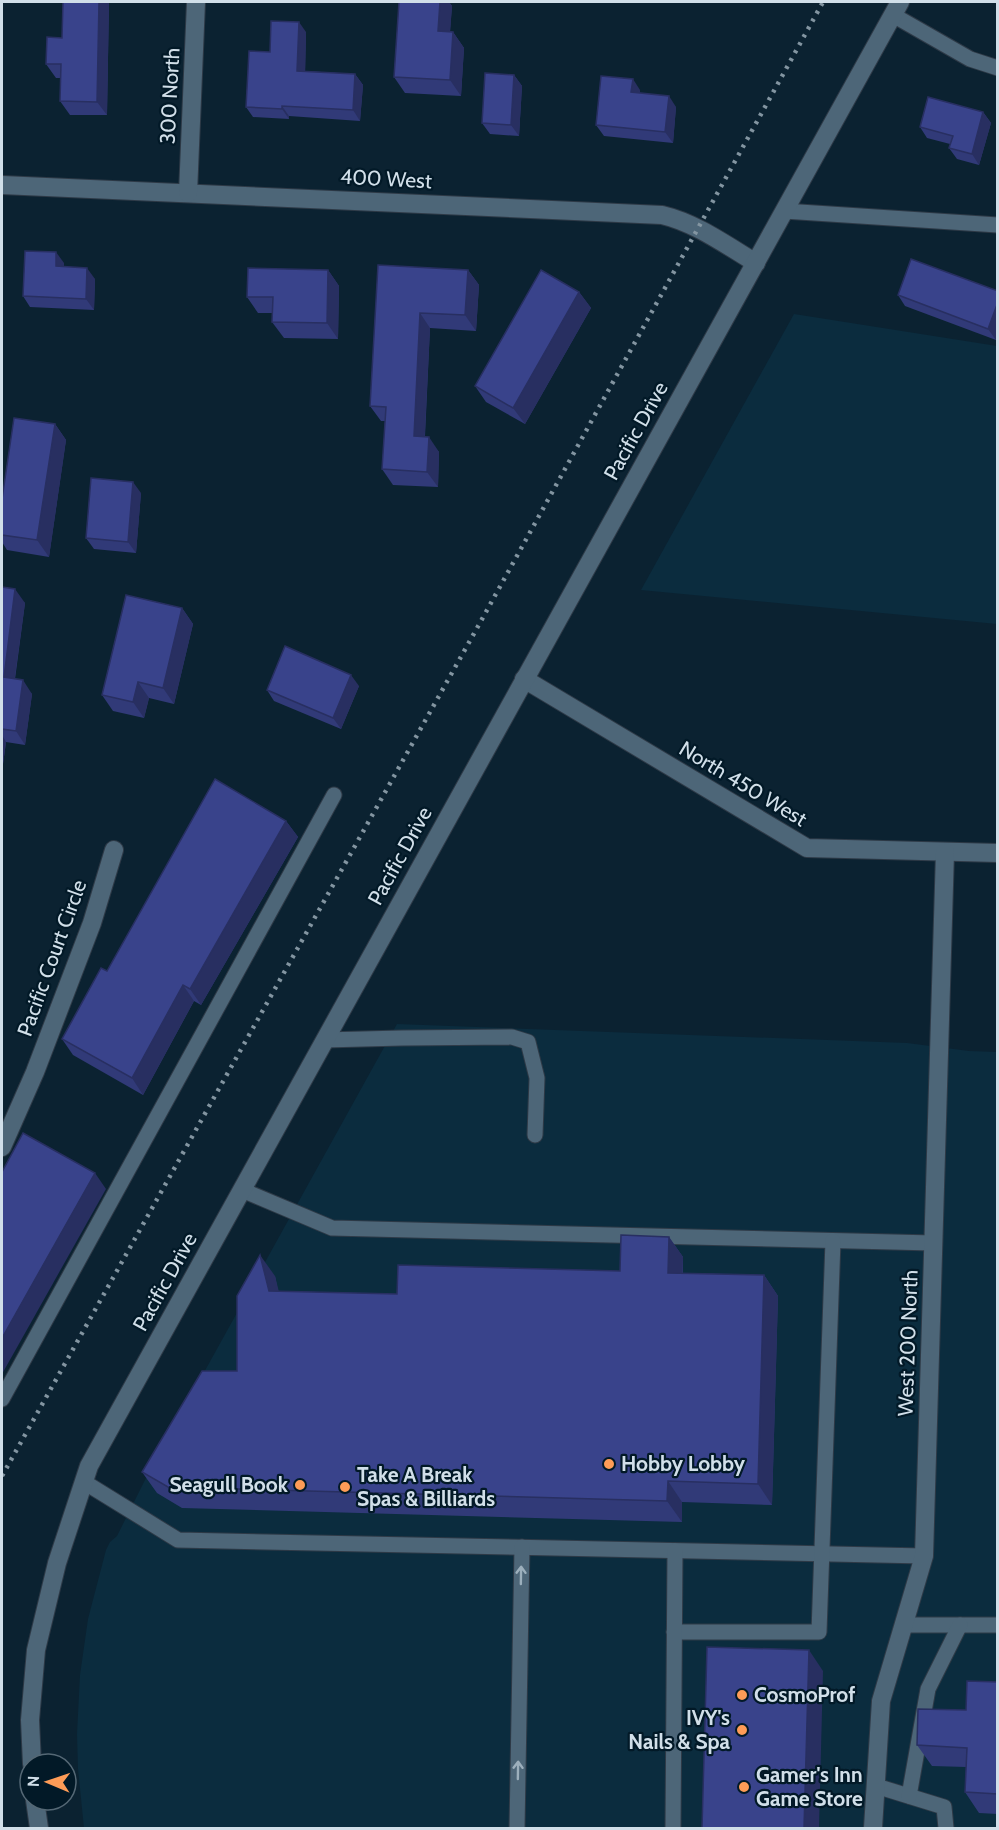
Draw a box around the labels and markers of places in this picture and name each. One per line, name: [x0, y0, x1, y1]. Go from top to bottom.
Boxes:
place label: Hobby Lobby: [621, 1451, 746, 1476]
marker: Hobby Lobby: [602, 1457, 616, 1471]
place label: Take A Break Spas & Billiards: [357, 1462, 495, 1511]
place label: Seagull Book: [169, 1472, 289, 1497]
marker: Seagull Book: [293, 1478, 307, 1492]
marker: Take A Break Spas & Billiards: [338, 1480, 352, 1494]
place label: CosmoProf: [754, 1682, 855, 1707]
marker: CosmoProf: [735, 1688, 749, 1702]
place label: IVY's Nails & Spa: [628, 1705, 731, 1754]
marker: IVY's Nails & Spa: [735, 1723, 749, 1737]
place label: Gamer's Inn Game Store: [756, 1762, 863, 1811]
marker: Gamer's Inn Game Store: [737, 1780, 751, 1794]

